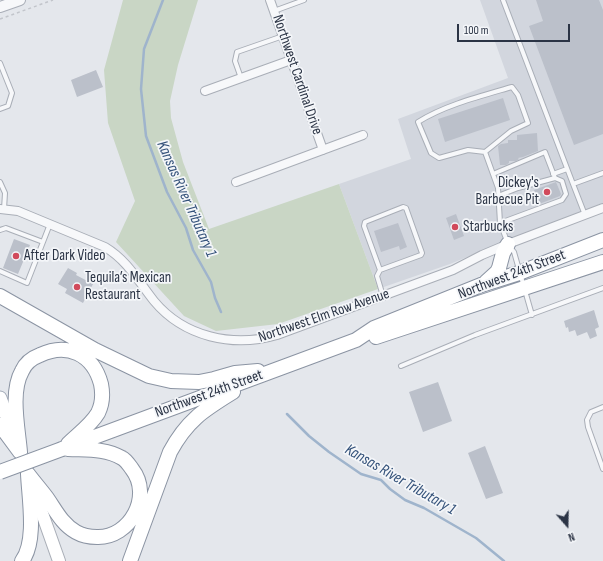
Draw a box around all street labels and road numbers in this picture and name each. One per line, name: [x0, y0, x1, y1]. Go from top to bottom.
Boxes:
street label: Northwest Cardinal Drive: [268, 13, 326, 137]
street label: Northwest 24th Street: [456, 246, 568, 304]
street label: Northwest Elm Row Avenue: [256, 285, 392, 347]
street label: Northwest 24th Street: [153, 366, 265, 422]

